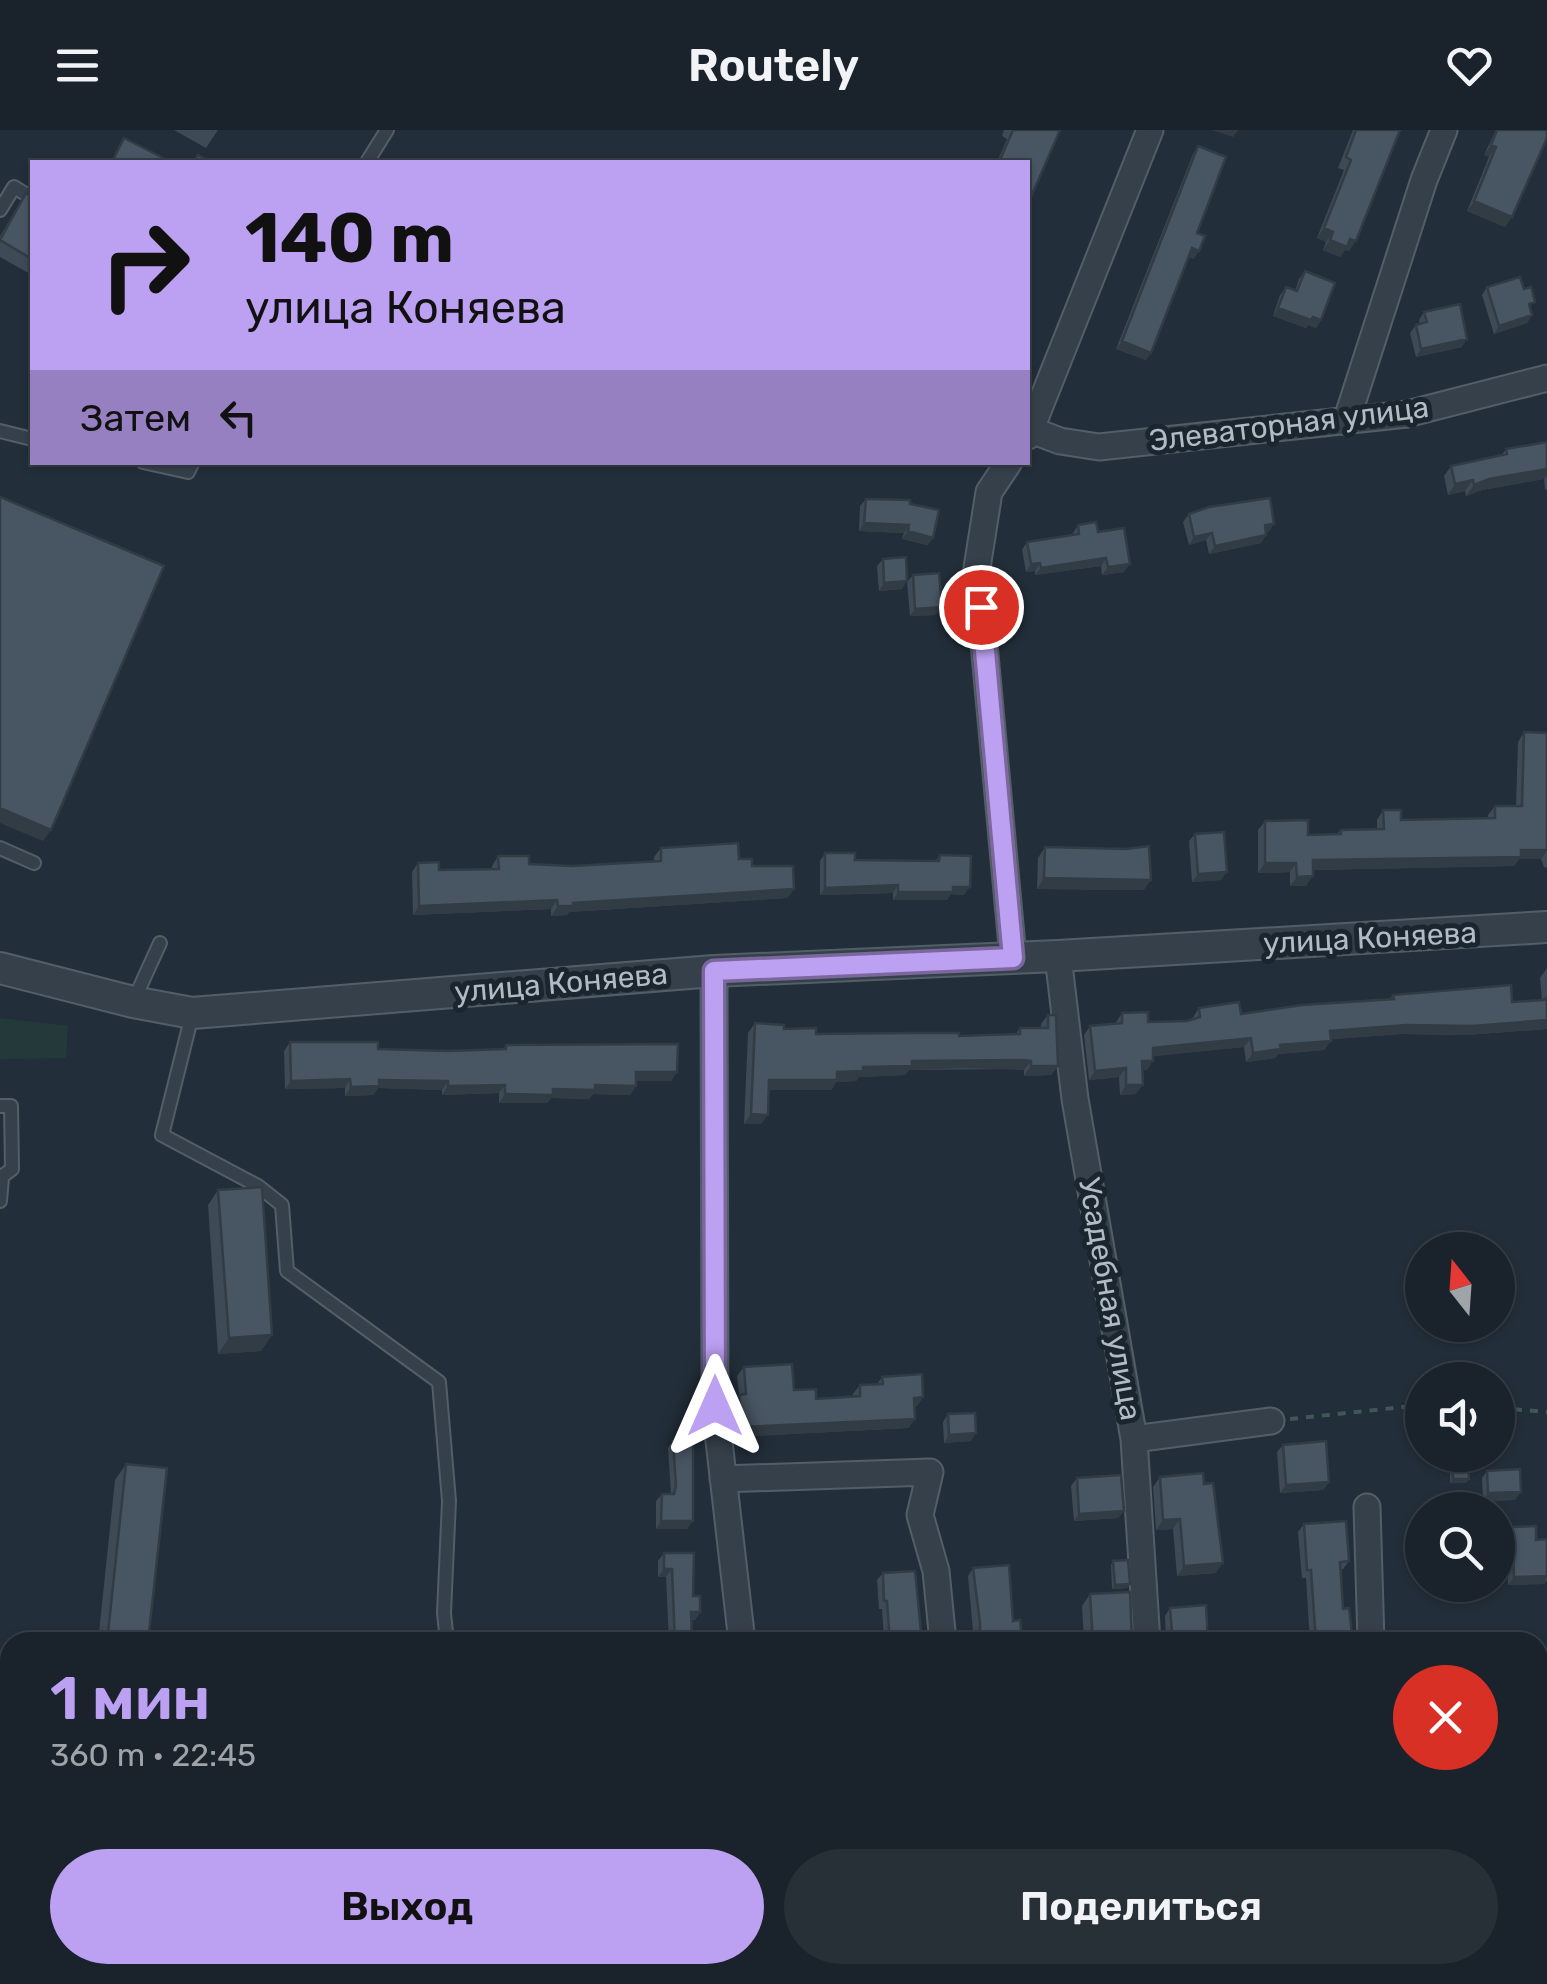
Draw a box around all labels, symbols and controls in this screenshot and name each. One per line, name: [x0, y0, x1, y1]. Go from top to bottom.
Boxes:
icon: menu: [50, 38, 105, 93]
icon: heart: [1442, 38, 1497, 93]
text: Routely: [688, 39, 859, 92]
text: 140 m: [245, 197, 454, 280]
icon: right: [80, 200, 210, 330]
text: улица Коняева: [245, 281, 566, 334]
street label: Элеваторная улица: [1147, 389, 1431, 459]
icon: left: [211, 390, 266, 445]
text: Затем: [80, 395, 191, 441]
pin: [939, 565, 1024, 650]
icon: arrive: [954, 580, 1009, 635]
street label: улица Коняева: [1262, 914, 1478, 962]
street label: улица Коняева: [453, 956, 669, 1010]
street label: Усадебная улица: [1071, 1175, 1149, 1423]
north arrow: [1405, 1232, 1515, 1342]
map controls: [1405, 1232, 1515, 1602]
position arrow: [663, 1354, 767, 1458]
button: sound: [1405, 1362, 1515, 1472]
button: search: [1405, 1492, 1515, 1602]
text: 1 мин: [50, 1663, 210, 1734]
button: close: [1393, 1665, 1498, 1770]
text: 360 m · 22:45: [50, 1736, 256, 1774]
button: Выход: [50, 1849, 764, 1964]
button: Поделиться: [784, 1849, 1498, 1964]

